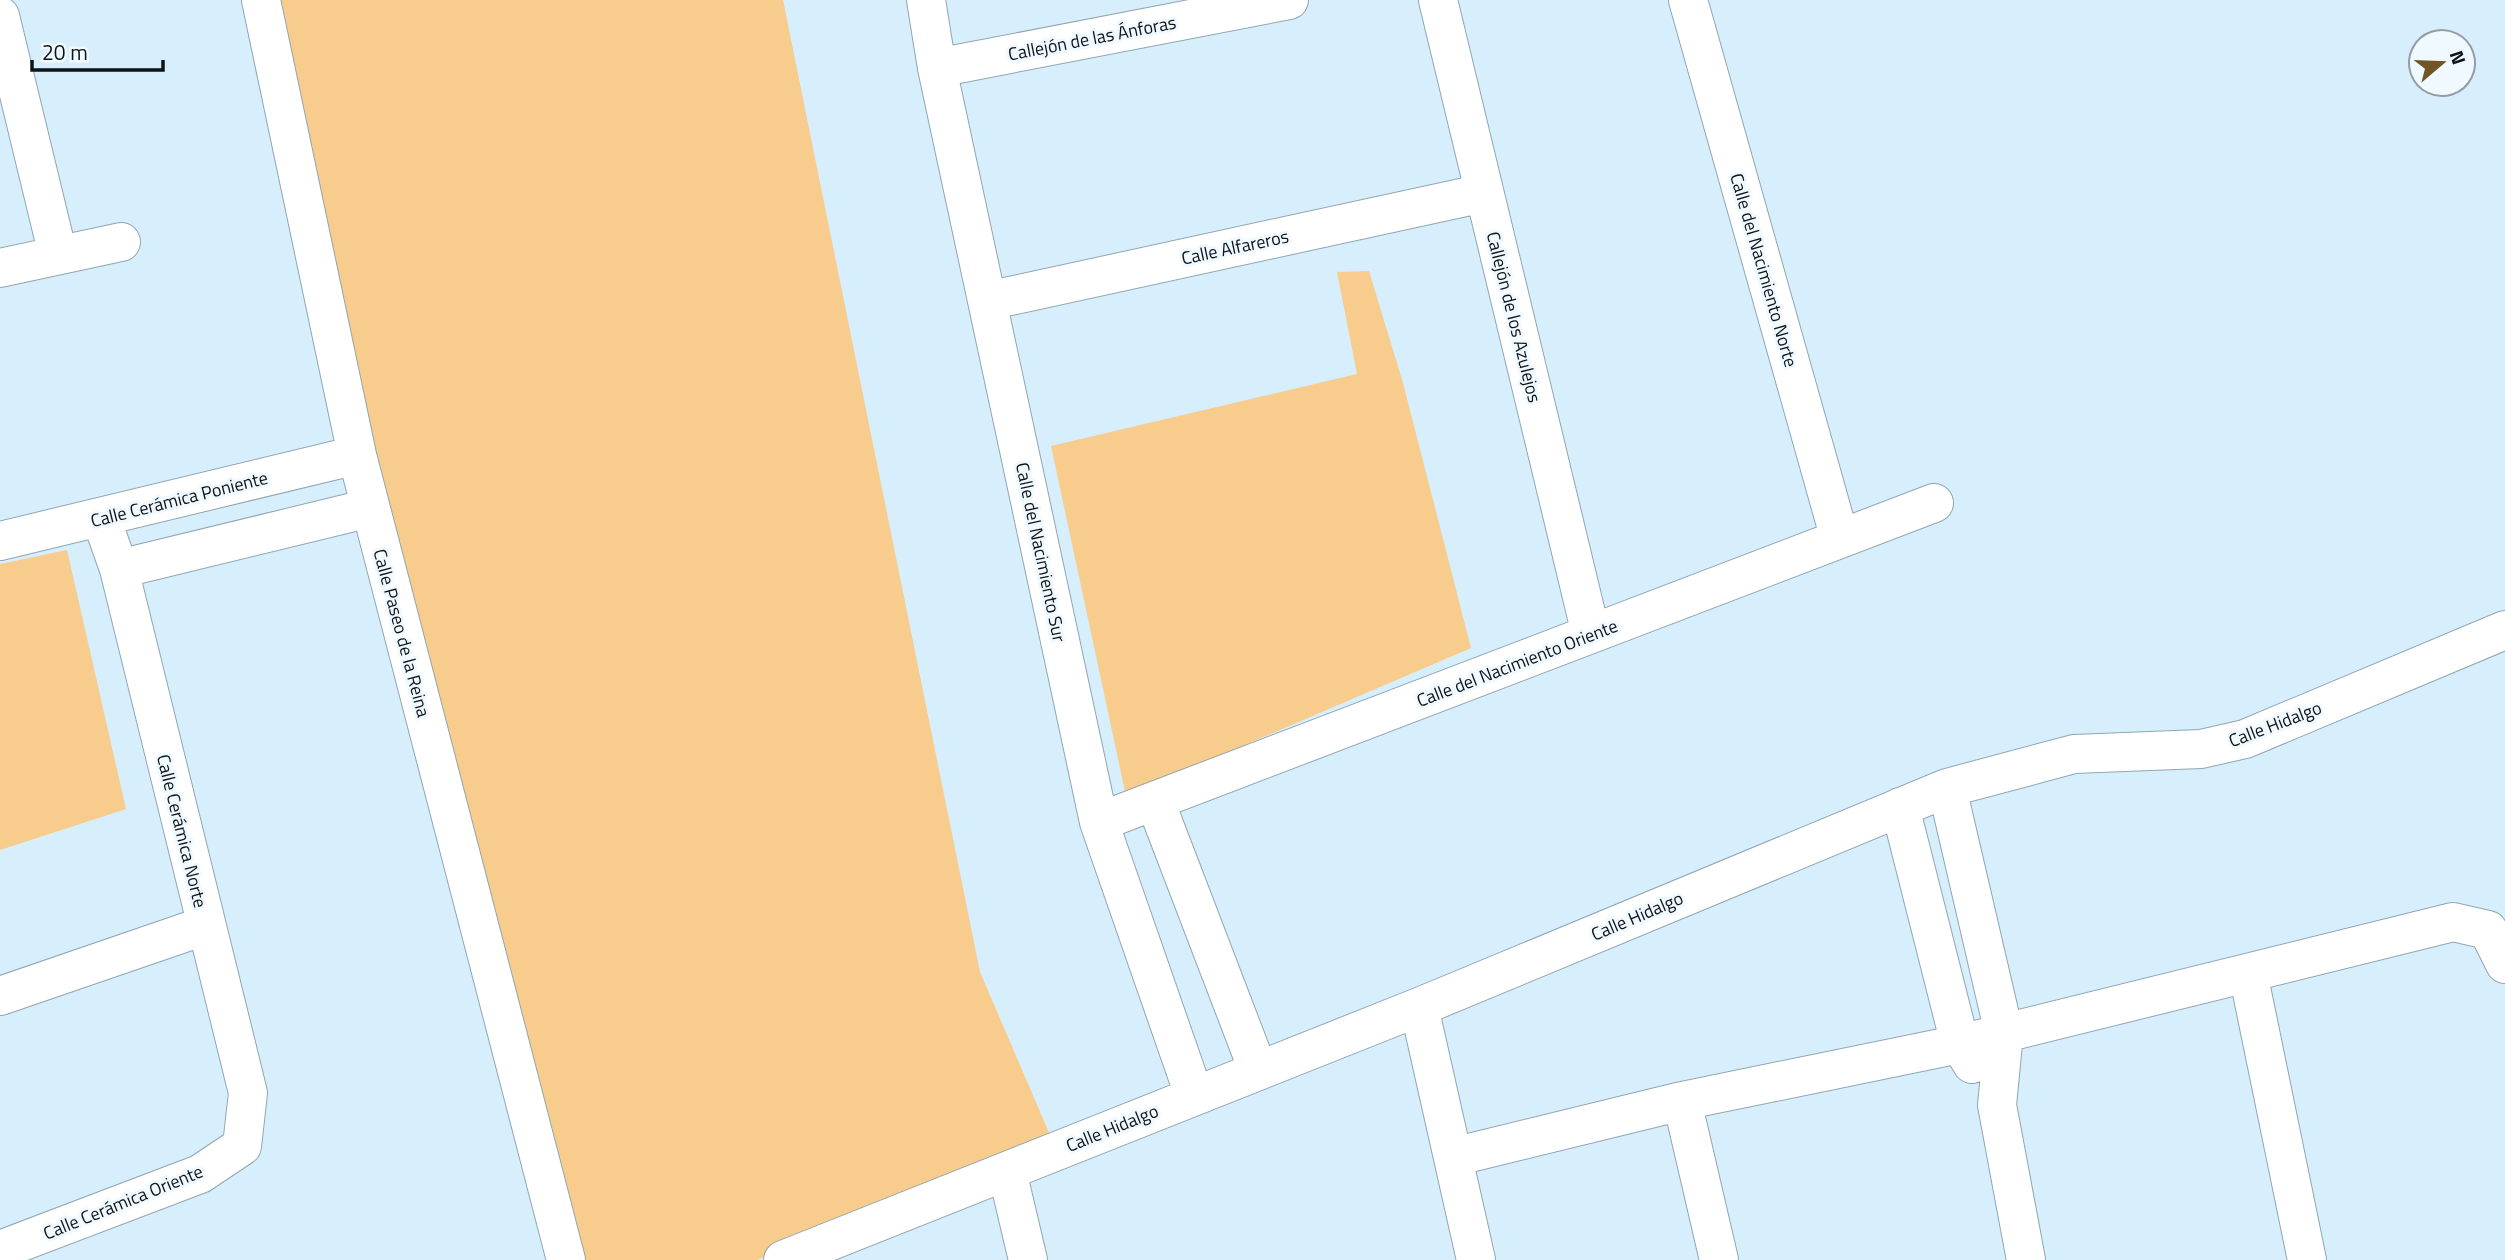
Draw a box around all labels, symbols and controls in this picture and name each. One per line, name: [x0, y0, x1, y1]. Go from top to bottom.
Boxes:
street label: Callejón de las Ánforas: [1006, 8, 1178, 68]
scale bar: [32, 28, 163, 72]
north arrow: [2407, 28, 2477, 98]
text: 20 m: [42, 36, 88, 68]
text: N: [2443, 46, 2474, 68]
street label: Calle del Nacimiento Norte: [1723, 170, 1805, 370]
street label: Calle Alfareros: [1179, 222, 1291, 272]
street label: Callejón de los Azulejos: [1480, 229, 1548, 405]
street label: Calle del Nacimiento Sur: [1009, 460, 1073, 644]
street label: Calle Cerámica Poniente: [88, 464, 270, 534]
street label: Calle Paseo de la Reina: [367, 546, 437, 720]
street label: Calle del Nacimiento Oriente: [1412, 612, 1622, 714]
street label: Calle Hidalgo: [2225, 694, 2325, 754]
street label: Calle Cerámica Norte: [150, 751, 214, 911]
street label: Calle Hidalgo: [1587, 884, 1687, 948]
street label: Calle Hidalgo: [1062, 1097, 1162, 1159]
street label: Calle Cerámica Oriente: [39, 1158, 207, 1246]

